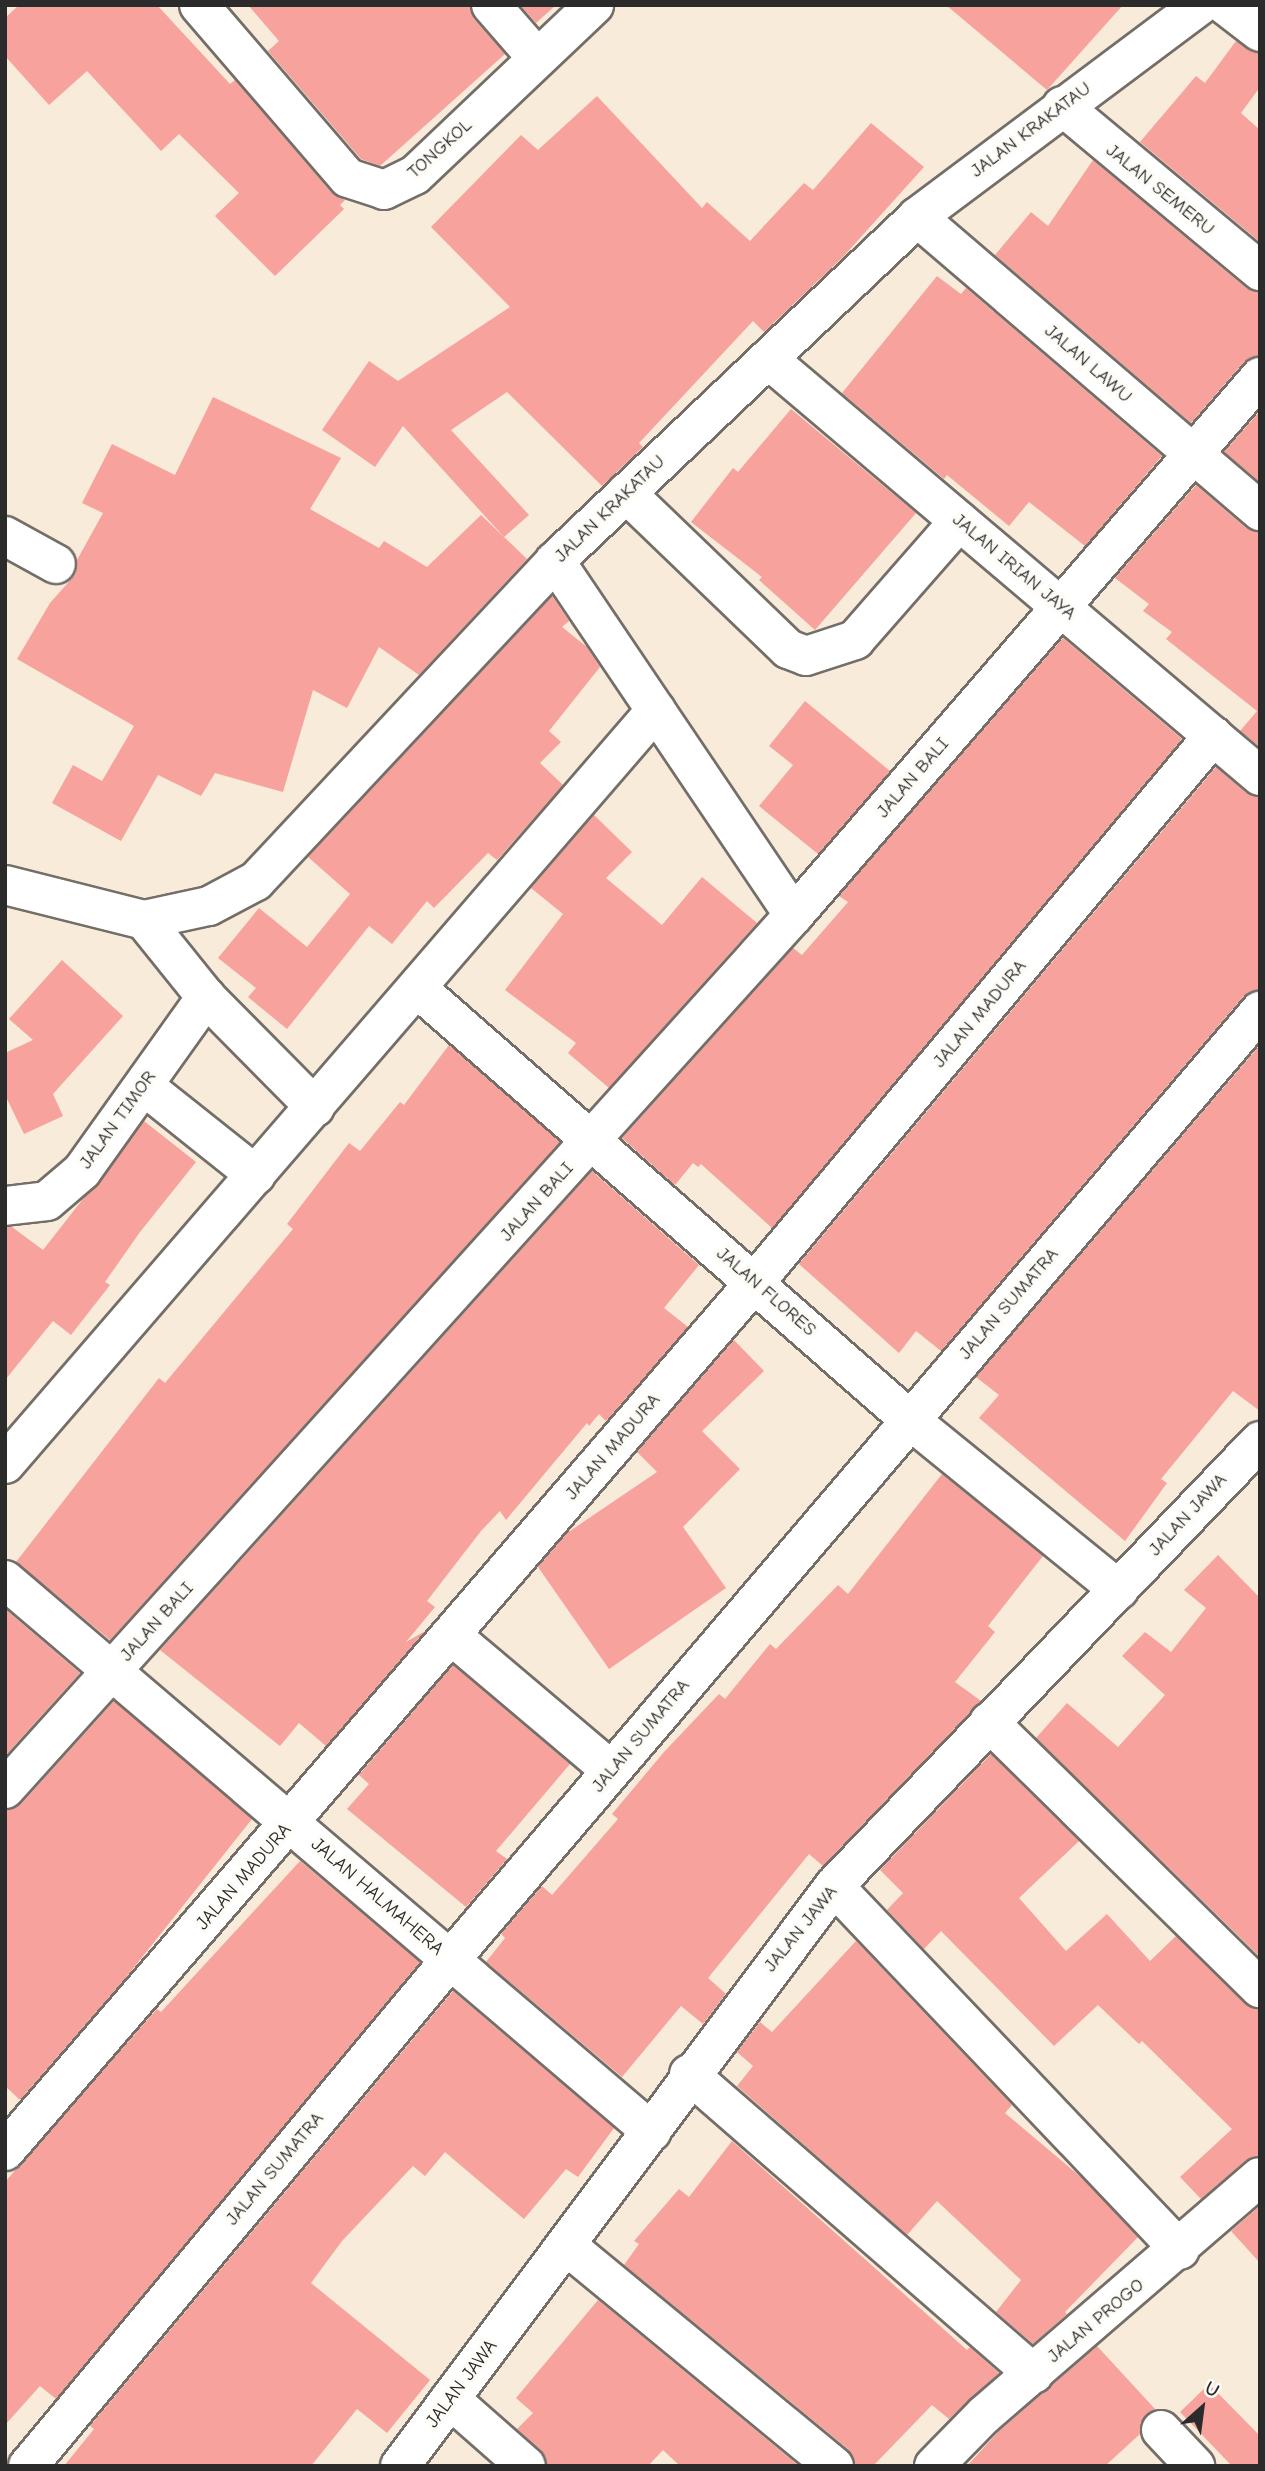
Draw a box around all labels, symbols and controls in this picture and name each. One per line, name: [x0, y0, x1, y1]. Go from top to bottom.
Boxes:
street label: JALAN KRAKATAU: [966, 77, 1096, 183]
street label: TONGKOL: [403, 114, 477, 184]
street label: JALAN SEMERU: [1101, 139, 1219, 241]
street label: JALAN LAWU: [1040, 320, 1136, 408]
street label: JALAN KRAKATAU: [550, 451, 670, 567]
street label: JALAN IRIAN JAYA: [948, 509, 1080, 625]
street label: JALAN BALI: [872, 733, 954, 823]
street label: JALAN MADURA: [928, 956, 1032, 1072]
street label: JALAN TIMOR: [75, 1066, 161, 1174]
street label: JALAN BALI: [495, 1158, 579, 1246]
street label: JALAN FLORES: [712, 1243, 820, 1341]
street label: JALAN SUMATRA: [954, 1243, 1064, 1365]
street label: JALAN MADURA: [561, 1389, 665, 1505]
street label: JALAN JAWA: [1144, 1469, 1232, 1561]
street label: JALAN BALI: [115, 1578, 199, 1666]
street label: JALAN SUMATRA: [587, 1675, 695, 1797]
street label: JALAN MADURA: [192, 1819, 296, 1935]
street label: JALAN HALMAHERA: [306, 1833, 448, 1961]
street label: JALAN JAWA: [759, 1881, 843, 1977]
street label: JALAN SUMATRA: [221, 2108, 329, 2230]
street label: JALAN PROGO: [1043, 2274, 1149, 2368]
street label: JALAN JAWA: [421, 2335, 503, 2433]
north arrow: [1167, 2373, 1237, 2443]
text: U: [1201, 2377, 1223, 2402]

